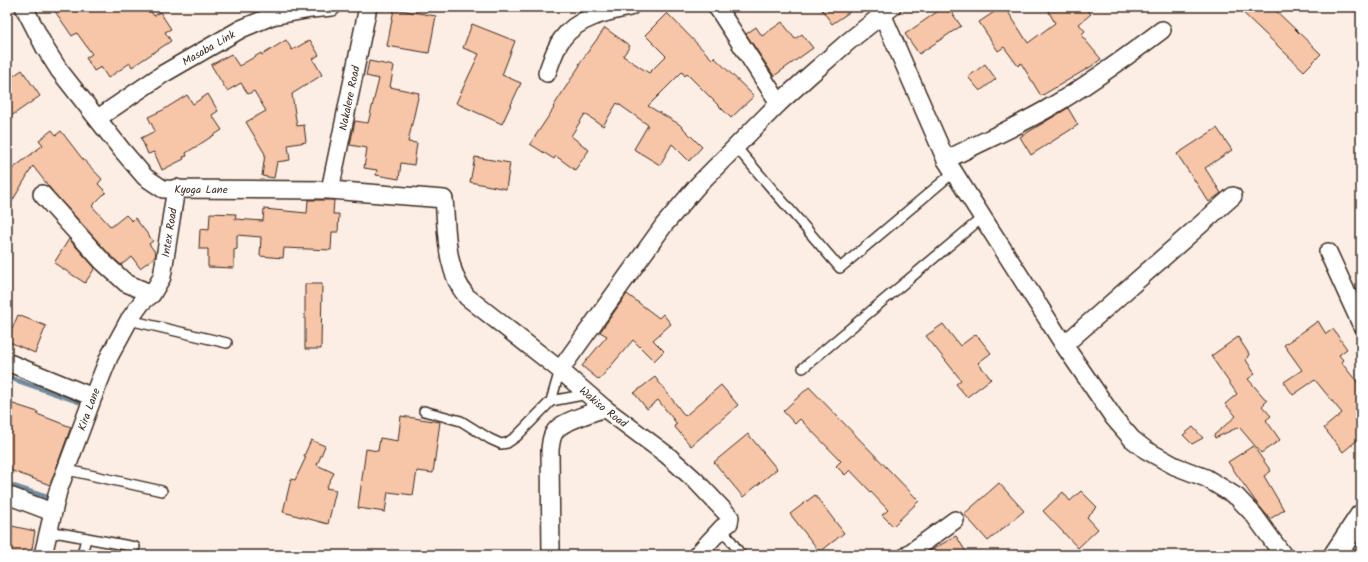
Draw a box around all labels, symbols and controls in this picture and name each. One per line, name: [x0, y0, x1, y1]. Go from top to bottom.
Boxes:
street label: Masaba Link: [179, 26, 240, 71]
street label: Nakalere Road: [335, 64, 366, 132]
street label: Kyoga Lane: [174, 181, 228, 199]
street label: Intex Road: [157, 206, 183, 259]
street label: Wakiso Road: [575, 382, 631, 433]
street label: Kira Lane: [73, 385, 106, 434]

